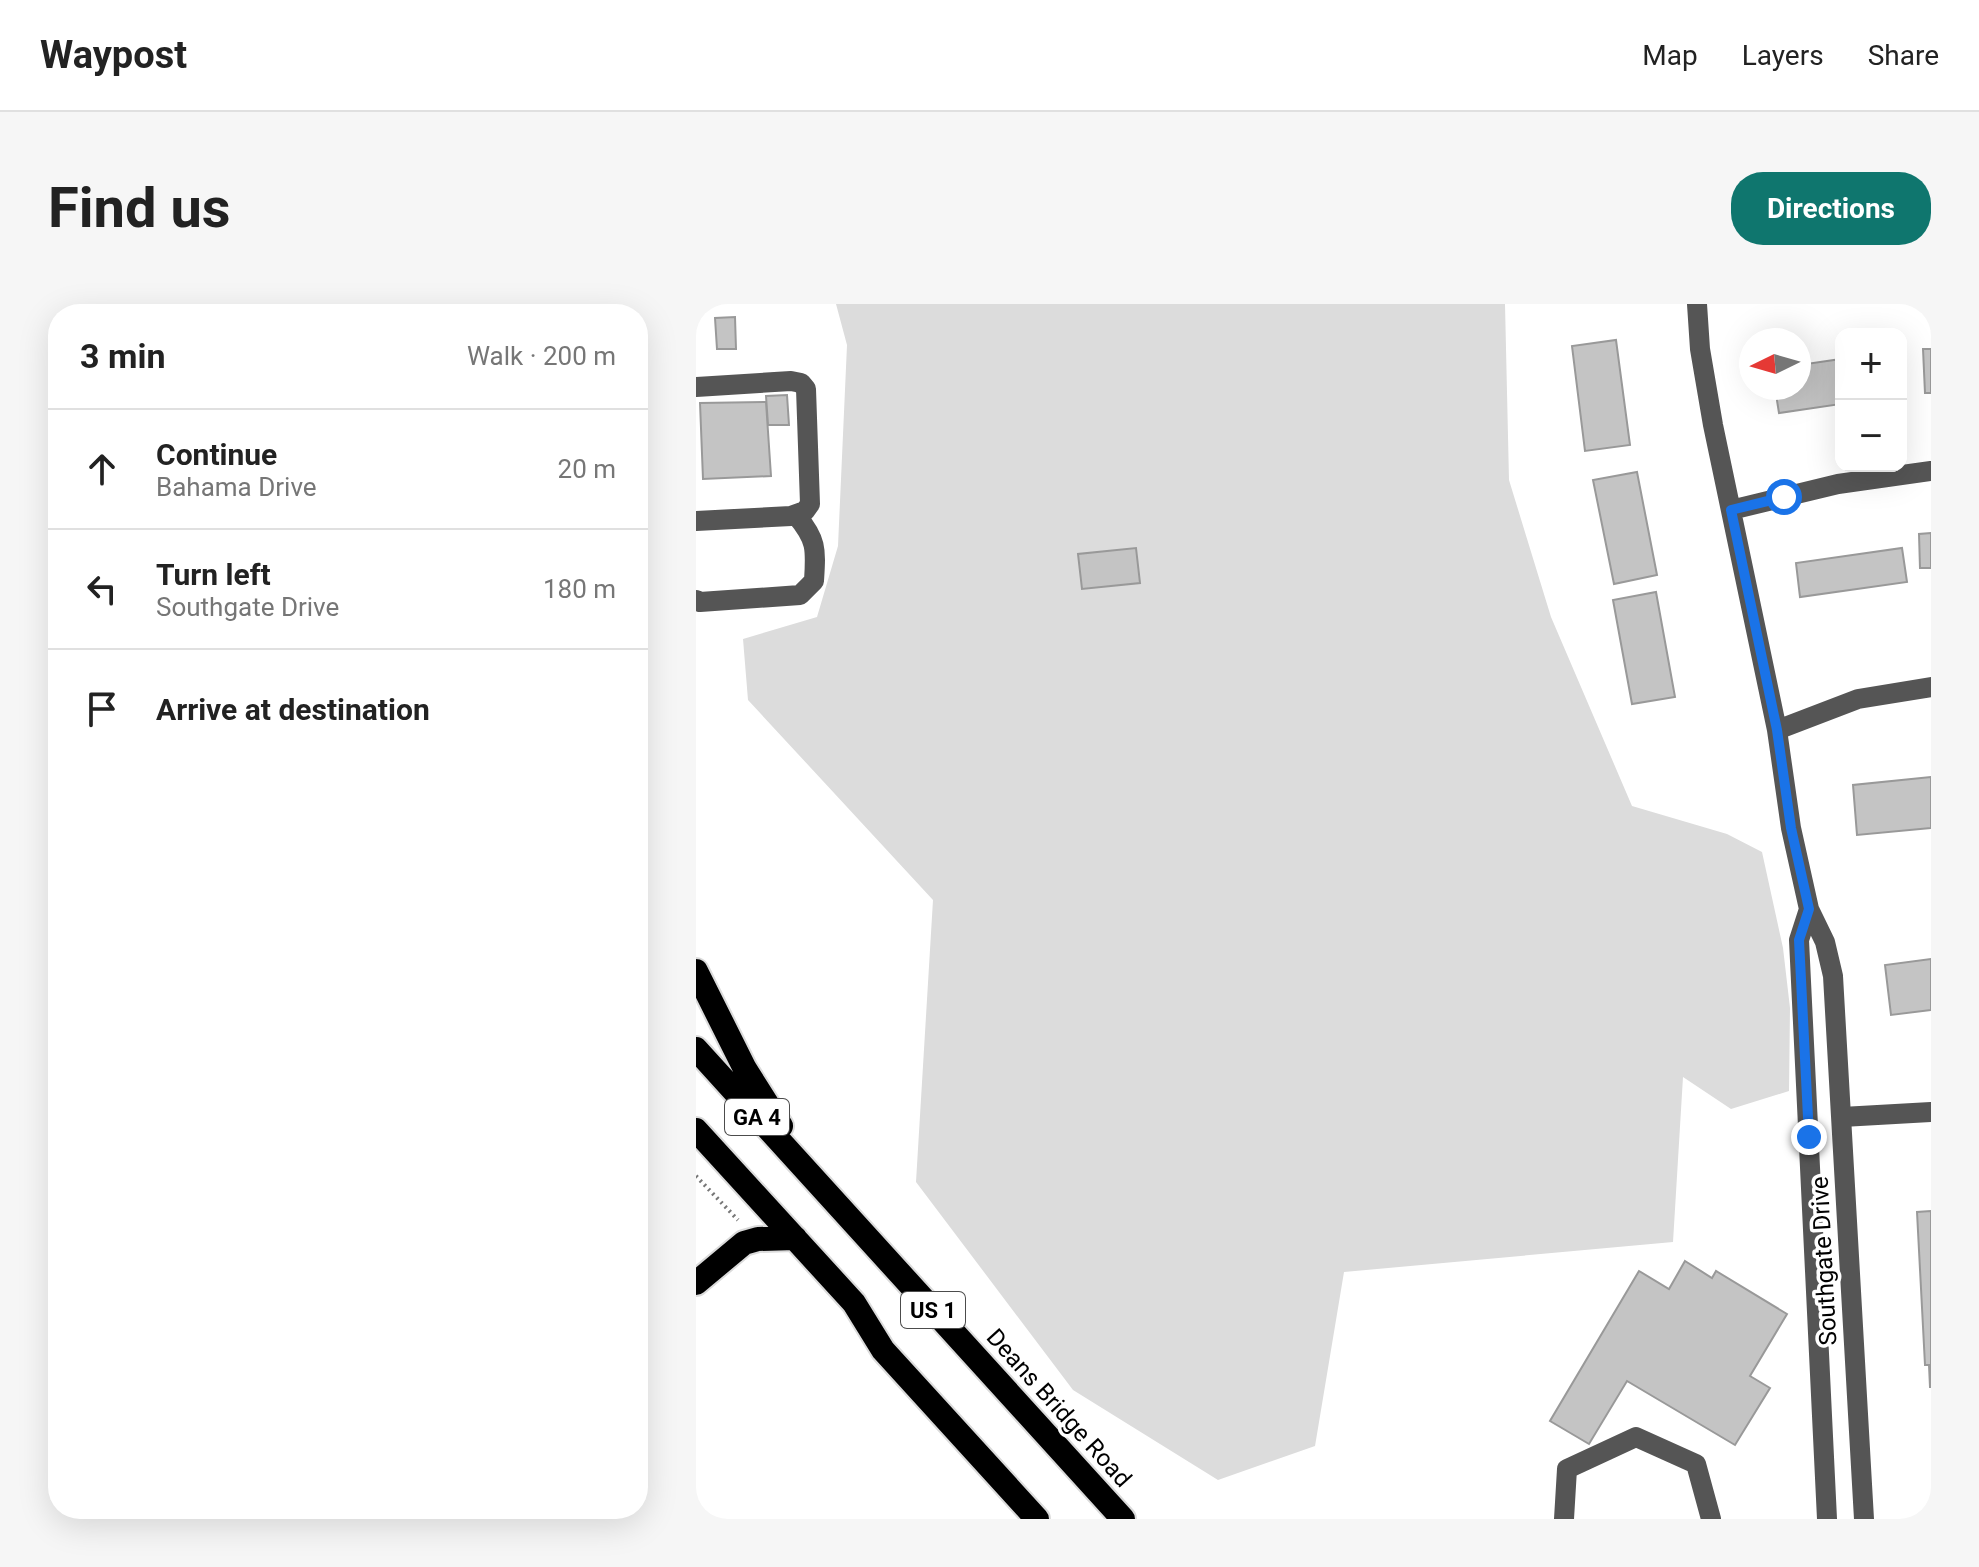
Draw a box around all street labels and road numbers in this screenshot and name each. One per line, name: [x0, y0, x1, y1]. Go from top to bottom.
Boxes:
road number: GA 4: [725, 1099, 789, 1135]
street label: Southgate Drive: [1806, 1176, 1842, 1346]
road number: US 1: [901, 1292, 965, 1328]
street label: Deans Bridge Road: [981, 1323, 1137, 1493]

